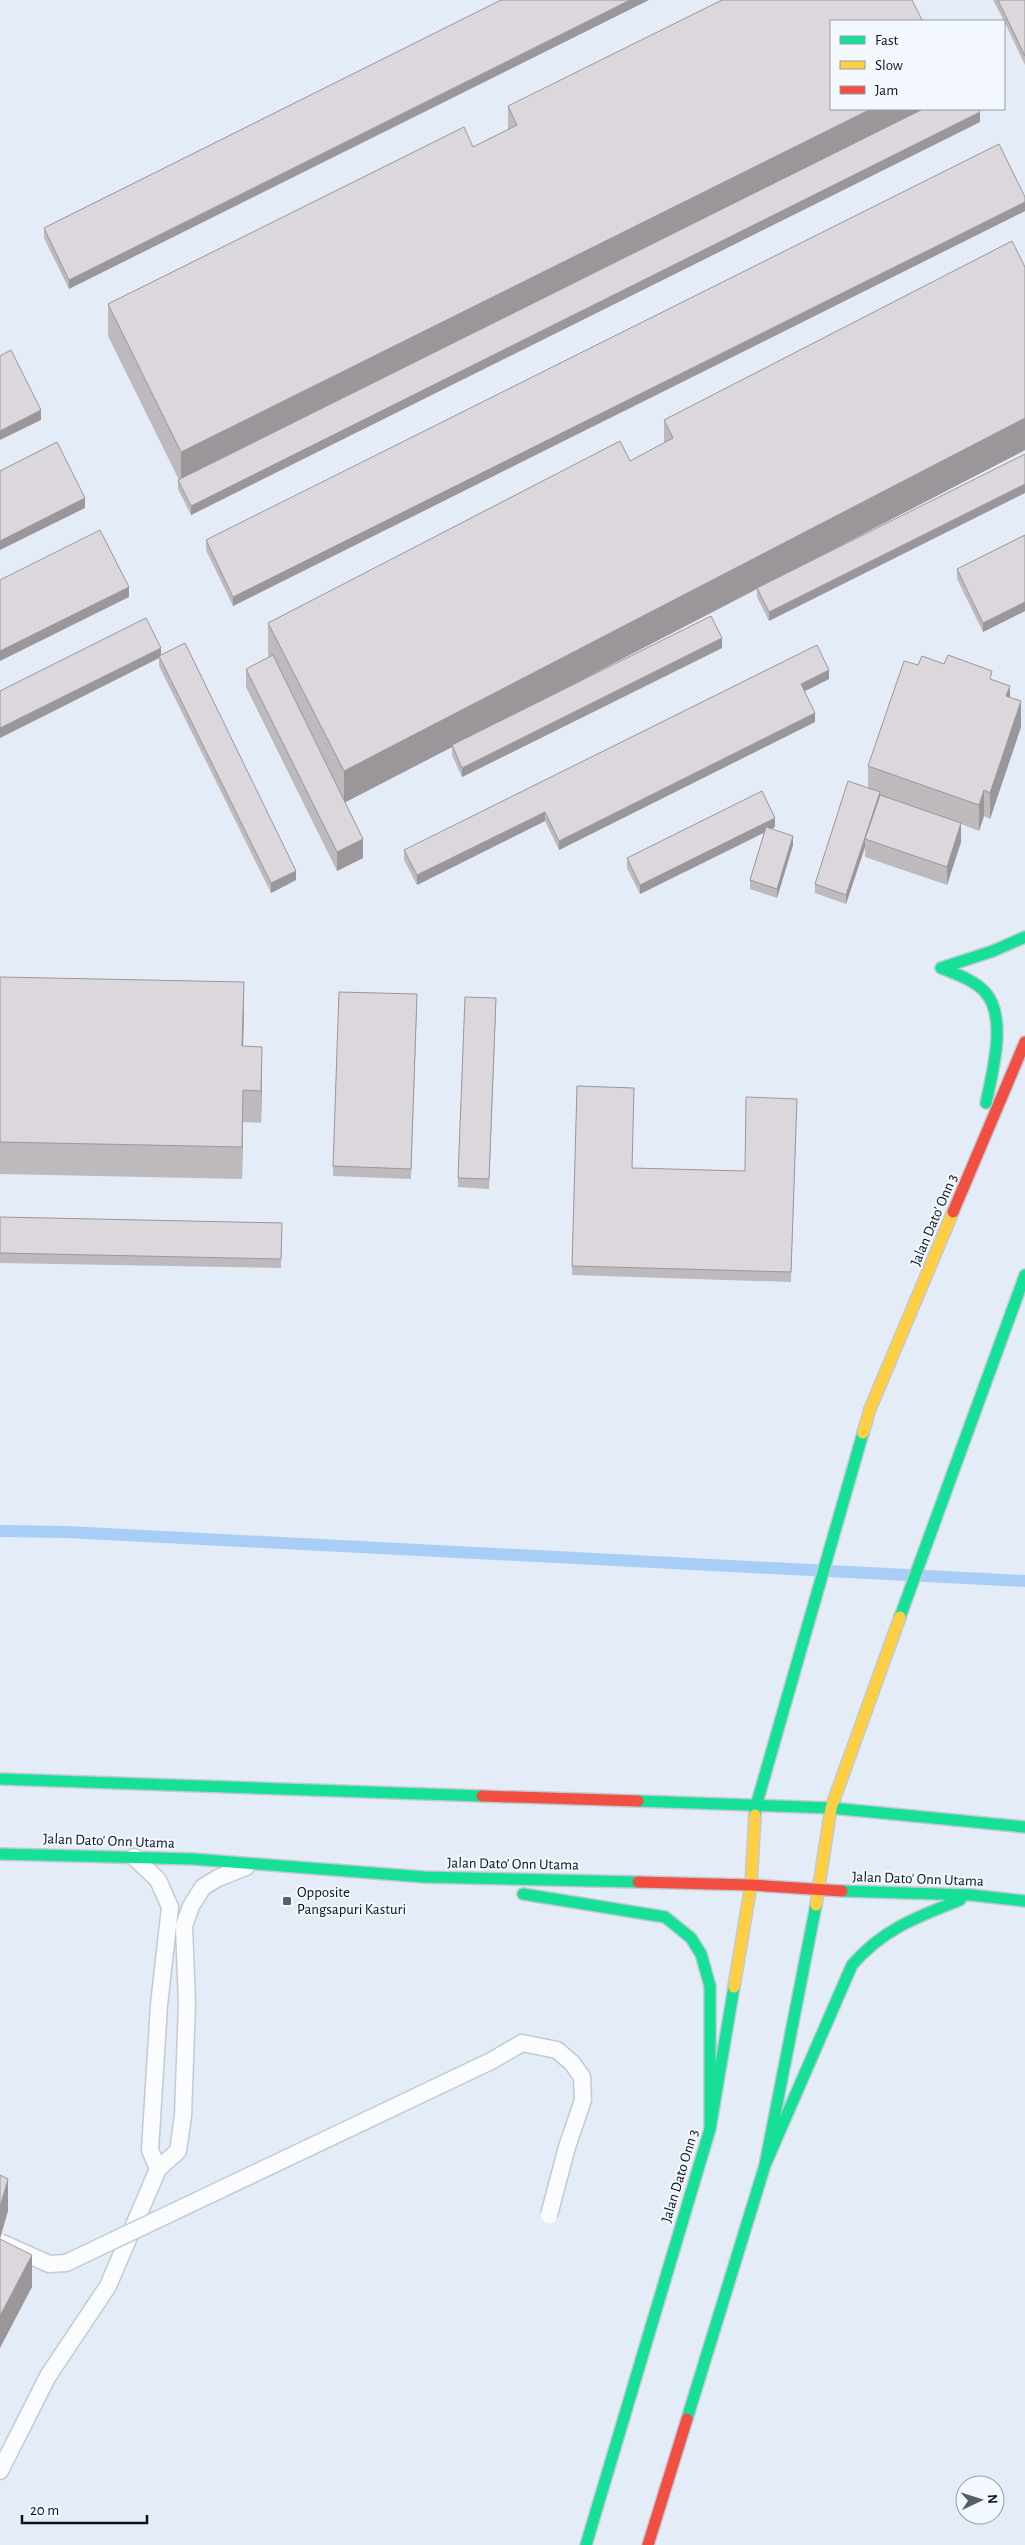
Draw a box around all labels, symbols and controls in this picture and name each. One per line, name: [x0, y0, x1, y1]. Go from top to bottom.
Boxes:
legend: [830, 20, 1005, 110]
text: Fast: [875, 33, 899, 48]
text: Slow: [875, 58, 903, 73]
text: Jam: [875, 83, 898, 98]
street label: Jalan Dato' Onn 3: [908, 1172, 960, 1268]
street label: Jalan Dato' Onn Utama: [43, 1831, 175, 1851]
street label: Jalan Dato' Onn Utama: [447, 1855, 579, 1873]
street label: Jalan Dato' Onn Utama: [852, 1869, 984, 1889]
place label: Opposite Pangsapuri Kasturi: [297, 1885, 406, 1917]
marker: Opposite Pangsapuri Kasturi: [281, 1895, 293, 1907]
street label: Jalan Dato Onn 3: [659, 2128, 701, 2224]
north arrow: [955, 2475, 1005, 2525]
scale bar: [22, 2492, 148, 2524]
text: N: [985, 2494, 999, 2505]
text: 20 m: [30, 2503, 59, 2518]

